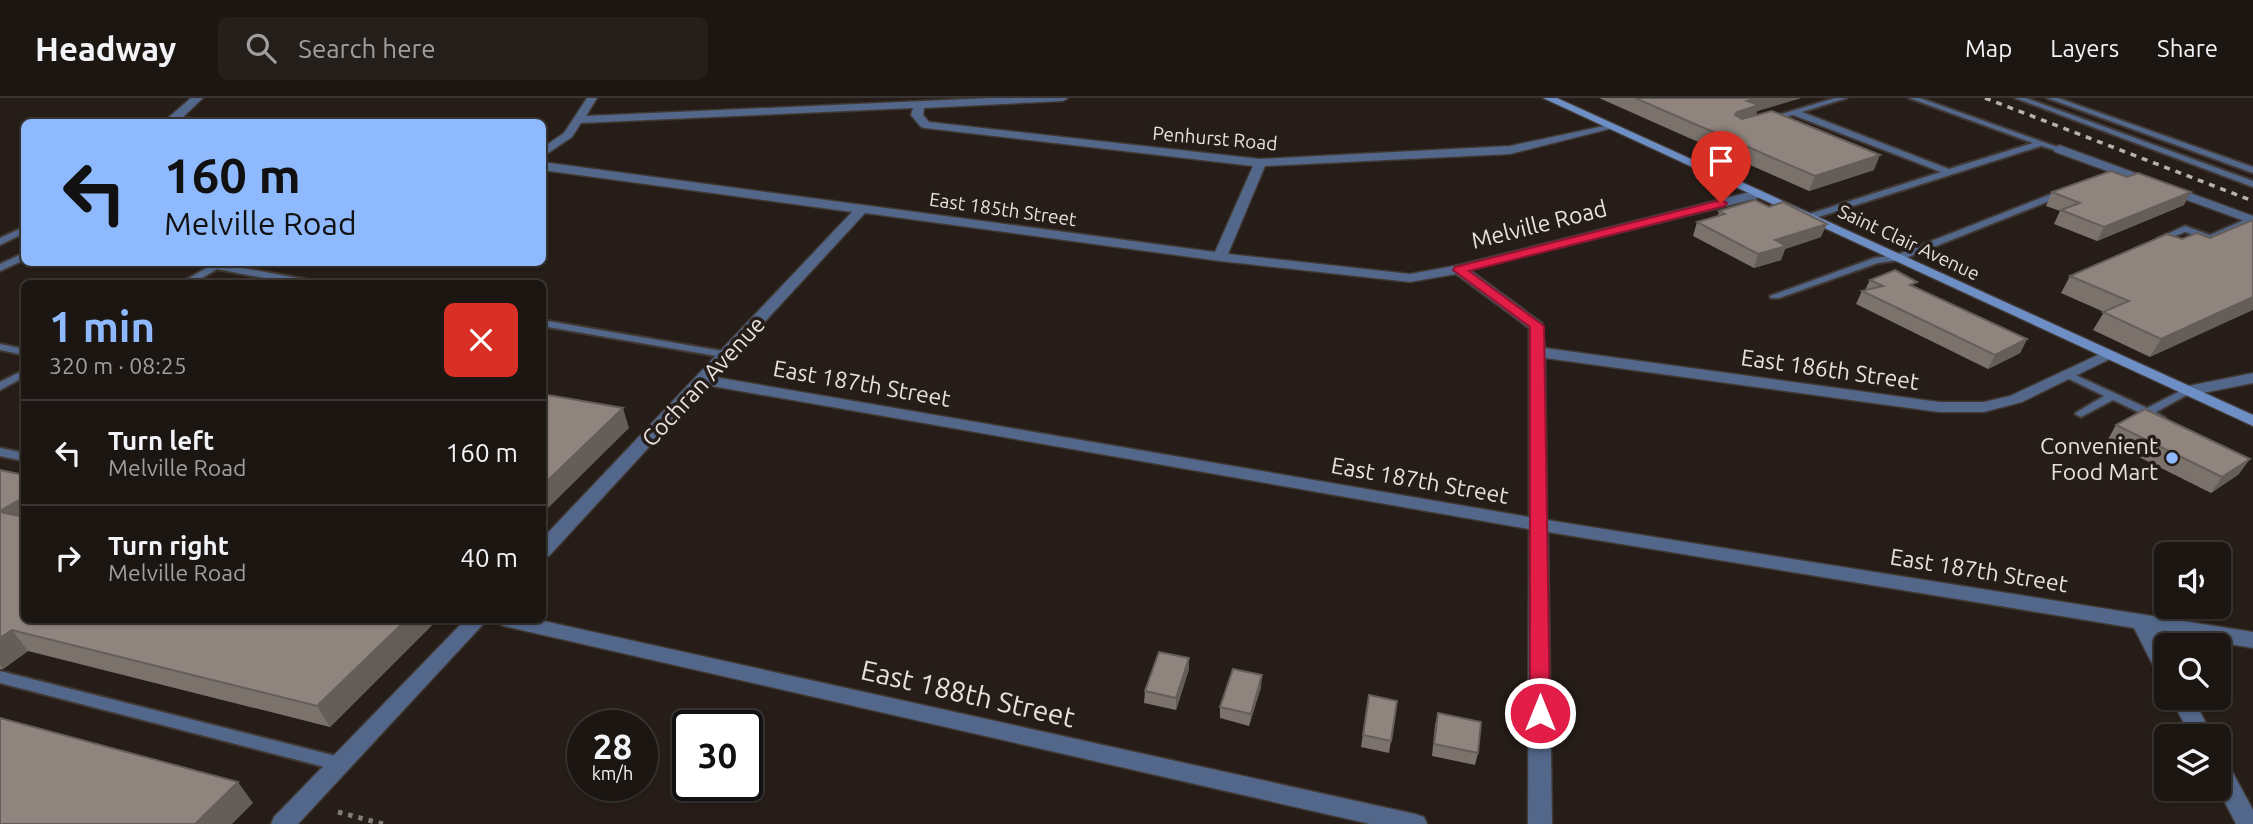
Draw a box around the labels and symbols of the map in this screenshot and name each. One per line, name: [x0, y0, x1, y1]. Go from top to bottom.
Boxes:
street label: Penhurst Road: [1152, 122, 1278, 154]
pin: [1691, 131, 1751, 203]
street label: East 185th Street: [928, 188, 1078, 230]
street label: Melville Road: [1469, 195, 1609, 253]
street label: Saint Clair Avenue: [1835, 200, 1983, 284]
street label: Cochran Avenue: [637, 311, 769, 451]
street label: East 186th Street: [1739, 344, 1921, 394]
street label: East 187th Street: [771, 355, 953, 411]
place label: Convenient Food Mart: [2040, 433, 2158, 484]
marker: Convenient Food Mart: [2164, 450, 2180, 466]
street label: East 187th Street: [1329, 452, 1511, 508]
street label: East 187th Street: [1888, 544, 2070, 596]
street label: East 188th Street: [858, 653, 1078, 733]
position arrow: [1503, 676, 1577, 750]
speed limit sign: 30: [672, 710, 763, 801]

